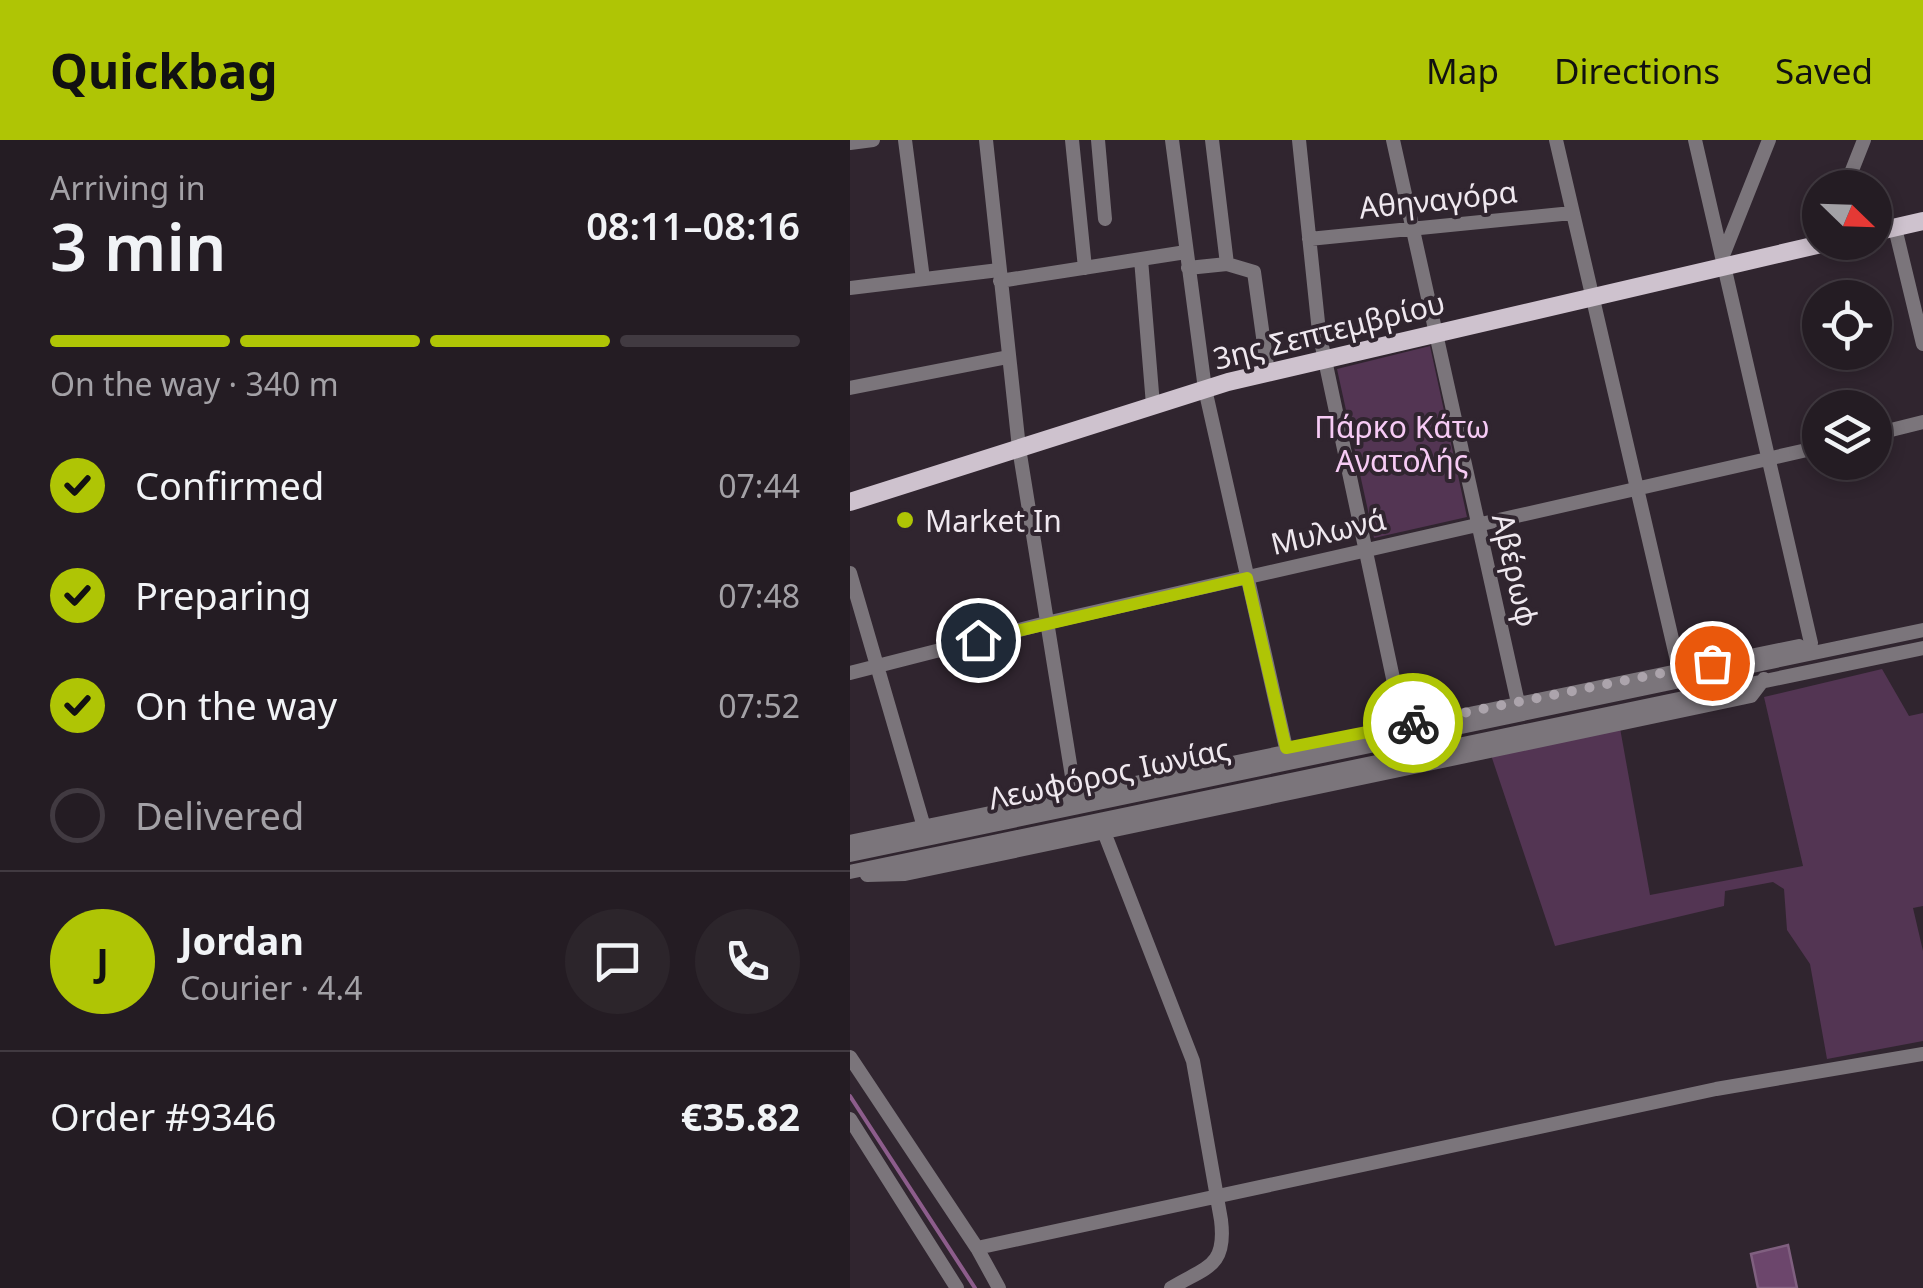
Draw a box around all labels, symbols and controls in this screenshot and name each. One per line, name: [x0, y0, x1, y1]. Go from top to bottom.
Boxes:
text: Quickbag: [50, 38, 277, 103]
text: Map: [1426, 47, 1499, 94]
text: Directions: [1554, 47, 1720, 94]
text: Saved: [1775, 47, 1873, 94]
text: Arriving in: [50, 166, 205, 209]
street label: Αθηναγόρα: [1357, 170, 1519, 228]
north arrow: [1802, 170, 1892, 260]
map controls: [1802, 170, 1892, 480]
text: 08:11–08:16: [586, 199, 800, 251]
text: 3 min: [50, 202, 226, 290]
button: locate: [1802, 280, 1892, 370]
street label: 3ης Σεπτεμβρίου: [1209, 281, 1449, 379]
text: On the way · 340 m: [50, 362, 339, 405]
button: layers: [1802, 390, 1892, 480]
park label: Πάρκο Κάτω Ανατολής: [1314, 406, 1490, 481]
icon: check: [50, 458, 105, 513]
text: Confirmed: [135, 459, 324, 511]
text: 07:44: [718, 464, 800, 507]
street label: Μυλωνά: [1267, 498, 1390, 564]
place label: Market In: [925, 500, 1062, 541]
marker: Market In: [894, 509, 916, 531]
street label: Αβέρωφ: [1483, 509, 1549, 631]
icon: check: [50, 568, 105, 623]
text: Preparing: [135, 569, 311, 621]
text: 07:48: [718, 574, 800, 617]
pin: [936, 598, 1021, 683]
icon: home: [951, 613, 1006, 668]
pin: [1670, 621, 1755, 706]
icon: bag: [1685, 636, 1740, 691]
courier: [1363, 673, 1463, 773]
icon: check: [50, 678, 105, 733]
text: On the way: [135, 679, 337, 731]
text: 07:52: [718, 684, 800, 727]
icon: bike: [1386, 696, 1441, 751]
street label: Λεωφόρος Ιωνίας: [984, 727, 1234, 819]
text: Delivered: [135, 789, 304, 841]
button: chat: [565, 909, 670, 1014]
button: phone: [695, 909, 800, 1014]
text: Jordan: [180, 914, 304, 966]
text: J: [96, 935, 109, 987]
text: Courier · 4.4: [180, 966, 363, 1009]
text: Order #9346: [50, 1090, 276, 1142]
text: €35.82: [681, 1090, 800, 1142]

